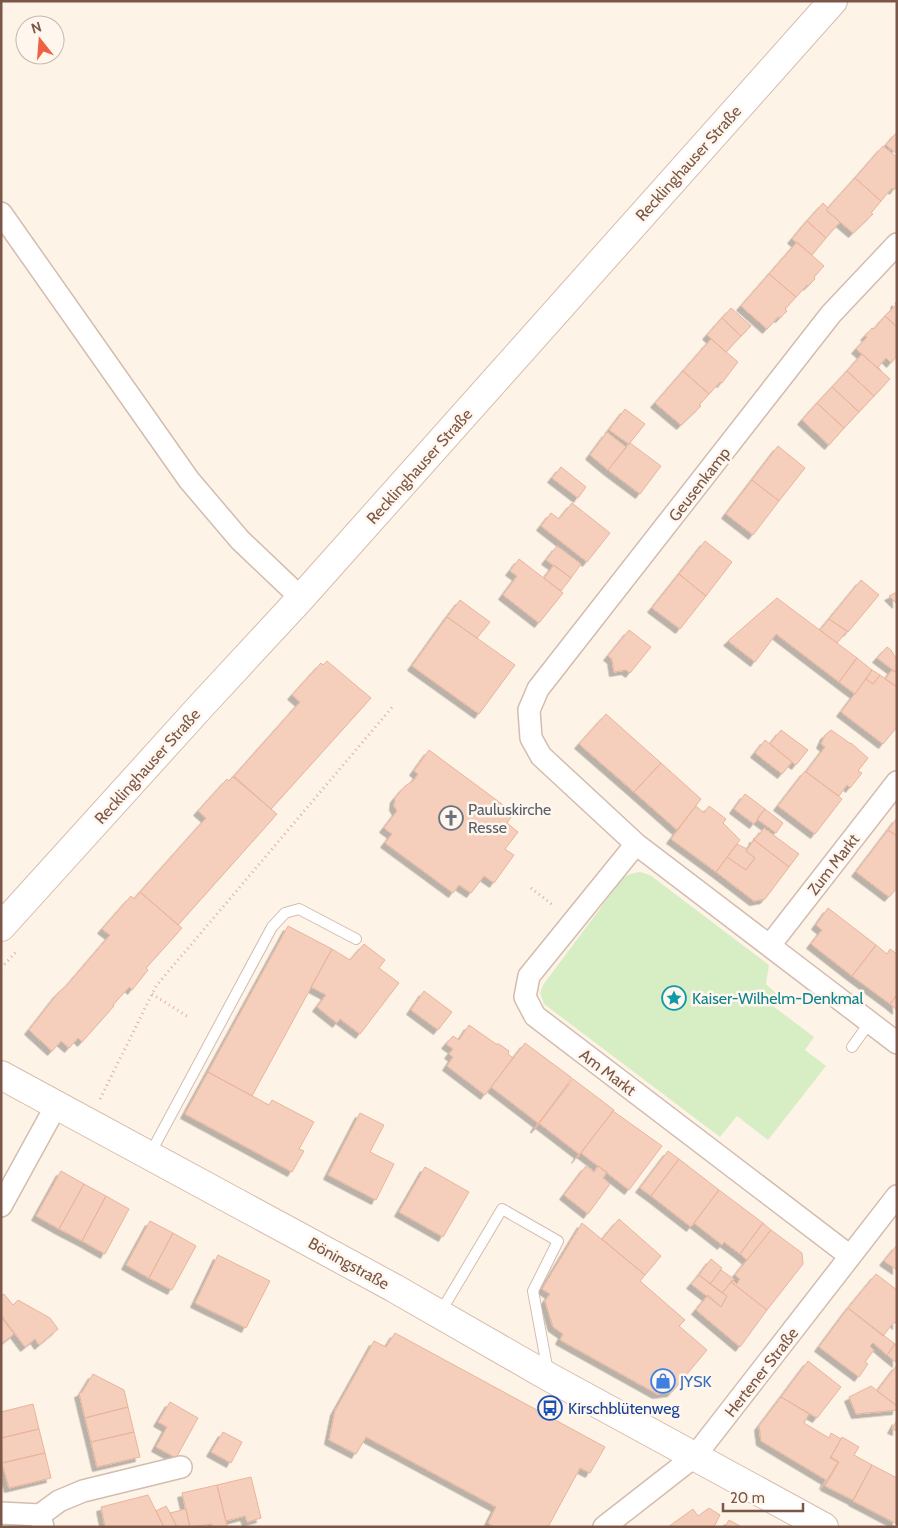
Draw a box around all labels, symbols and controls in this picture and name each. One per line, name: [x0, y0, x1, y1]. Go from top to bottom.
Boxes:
north arrow: [15, 15, 65, 65]
text: N: [29, 18, 44, 38]
street label: Recklinghauser Straße: [632, 102, 745, 225]
street label: Recklinghauser Straße: [363, 405, 476, 528]
street label: Geusenkamp: [665, 443, 734, 525]
street label: Recklinghauser Straße: [91, 705, 204, 828]
place label: Pauluskirche Resse: [468, 800, 551, 837]
church icon: Pauluskirche Resse: [438, 805, 464, 831]
street label: Zum Markt: [804, 829, 864, 899]
place icon: Kaiser-Wilhelm-Denkmal: [661, 985, 687, 1011]
place label: Kaiser-Wilhelm-Denkmal: [692, 989, 864, 1008]
street label: Am Markt: [576, 1045, 640, 1100]
street label: Böningstraße: [305, 1233, 393, 1293]
street label: Hertener Straße: [721, 1324, 802, 1421]
shop icon: JYSK: [650, 1368, 676, 1394]
place label: JYSK: [679, 1372, 712, 1391]
bus stop icon: Kirschblütenweg: [537, 1395, 563, 1421]
place label: Kirschblütenweg: [568, 1399, 681, 1418]
scale bar: [723, 1480, 803, 1512]
text: 20 m: [730, 1489, 765, 1507]

